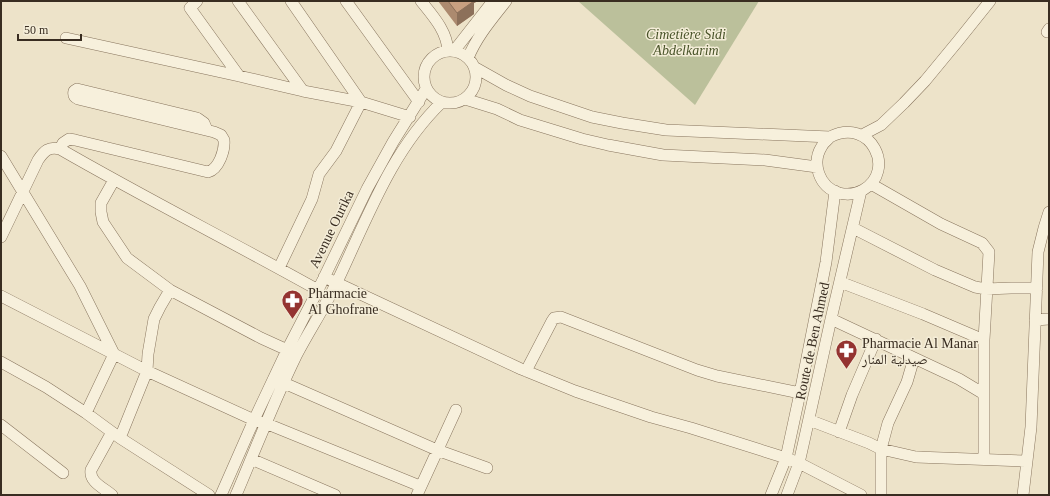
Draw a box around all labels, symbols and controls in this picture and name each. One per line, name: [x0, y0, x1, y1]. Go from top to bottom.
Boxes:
scale bar: [18, 16, 81, 42]
text: 50 m: [24, 23, 49, 37]
park label: Cimetière Sidi Abdelkarim: [646, 27, 726, 58]
street label: Avenue Ourika: [306, 187, 357, 271]
street label: Route de Ben Ahmed: [793, 281, 832, 401]
place label: Pharmacie Al Ghofrane: [308, 286, 378, 317]
pharmacy icon: Pharmacie Al Ghofrane: [280, 288, 306, 321]
place label: Pharmacie Al Manar صيدلية المنار: [861, 336, 978, 368]
pharmacy icon: Pharmacie Al Manar صيدلية المنار: [833, 338, 859, 371]

